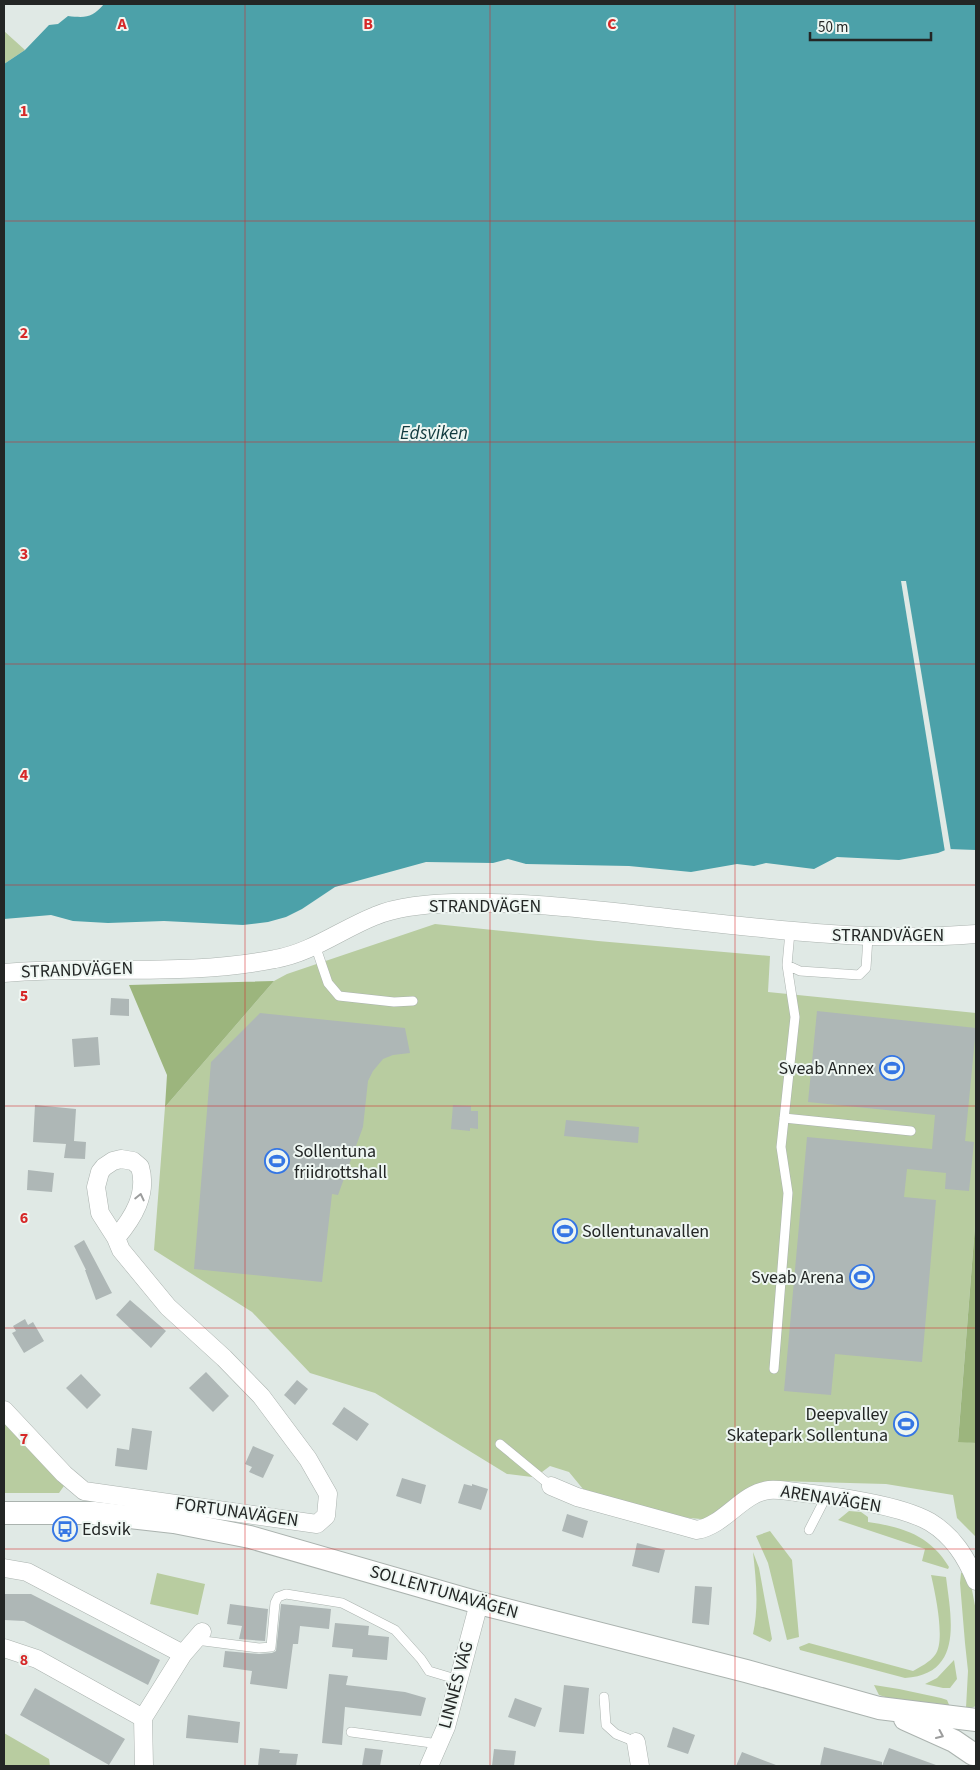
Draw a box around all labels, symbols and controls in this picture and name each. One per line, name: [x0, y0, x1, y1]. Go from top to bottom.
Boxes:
scale bar: [810, 10, 931, 42]
text: A: [116, 13, 127, 35]
text: B: [363, 13, 373, 35]
text: C: [607, 13, 617, 35]
text: 50 m: [818, 17, 848, 38]
text: 1: [20, 100, 28, 122]
text: 2: [20, 322, 28, 344]
water label: Edsviken: [400, 420, 468, 447]
text: 3: [20, 543, 28, 565]
text: 4: [20, 764, 29, 786]
street label: STRANDVÄGEN: [429, 894, 541, 919]
street label: STRANDVÄGEN: [832, 923, 944, 948]
street label: STRANDVÄGEN: [20, 956, 134, 984]
text: 5: [20, 985, 28, 1007]
sports icon: Sveab Annex: [879, 1055, 905, 1081]
place label: Sveab Annex: [778, 1056, 874, 1081]
place label: Sollentuna friidrottshall: [294, 1139, 387, 1185]
sports icon: Sollentuna friidrottshall: [264, 1148, 290, 1174]
one-way arrow: [134, 1192, 145, 1201]
text: 6: [20, 1207, 28, 1229]
sports icon: Sollentunavallen: [552, 1218, 578, 1244]
place label: Sollentunavallen: [582, 1219, 709, 1244]
sports icon: Sveab Arena: [849, 1264, 875, 1290]
place label: Sveab Arena: [751, 1265, 844, 1290]
place label: Deepvalley Skatepark Sollentuna: [726, 1402, 889, 1448]
sports icon: Deepvalley Skatepark Sollentuna: [893, 1411, 919, 1437]
text: 7: [20, 1428, 28, 1450]
street label: ARENAVÄGEN: [779, 1479, 883, 1519]
street label: FORTUNAVÄGEN: [174, 1491, 300, 1533]
bus stop icon: Edsvik: [52, 1516, 78, 1542]
place label: Edsvik: [82, 1517, 131, 1542]
street label: SOLLENTUNAVÄGEN: [367, 1559, 521, 1625]
street label: LINNÉS VÄG: [432, 1639, 480, 1731]
text: 8: [20, 1649, 28, 1671]
one-way arrow: [935, 1728, 944, 1739]

